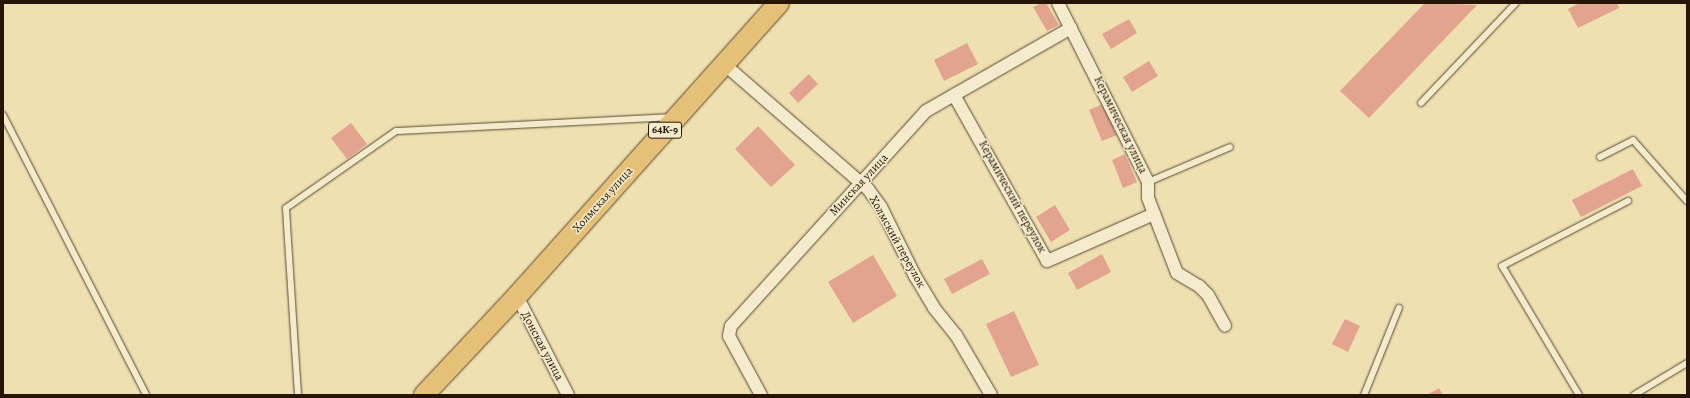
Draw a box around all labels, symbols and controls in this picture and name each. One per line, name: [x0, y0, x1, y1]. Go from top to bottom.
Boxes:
street label: Керамическая улица: [1090, 74, 1150, 176]
road number: 64К-9: [648, 121, 682, 139]
street label: Керамический переулок: [975, 138, 1049, 256]
street label: Минская улица: [827, 151, 891, 219]
street label: Холмская улица: [570, 164, 636, 236]
street label: Холмский переулок: [866, 193, 928, 291]
street label: Донская улица: [518, 309, 566, 383]

